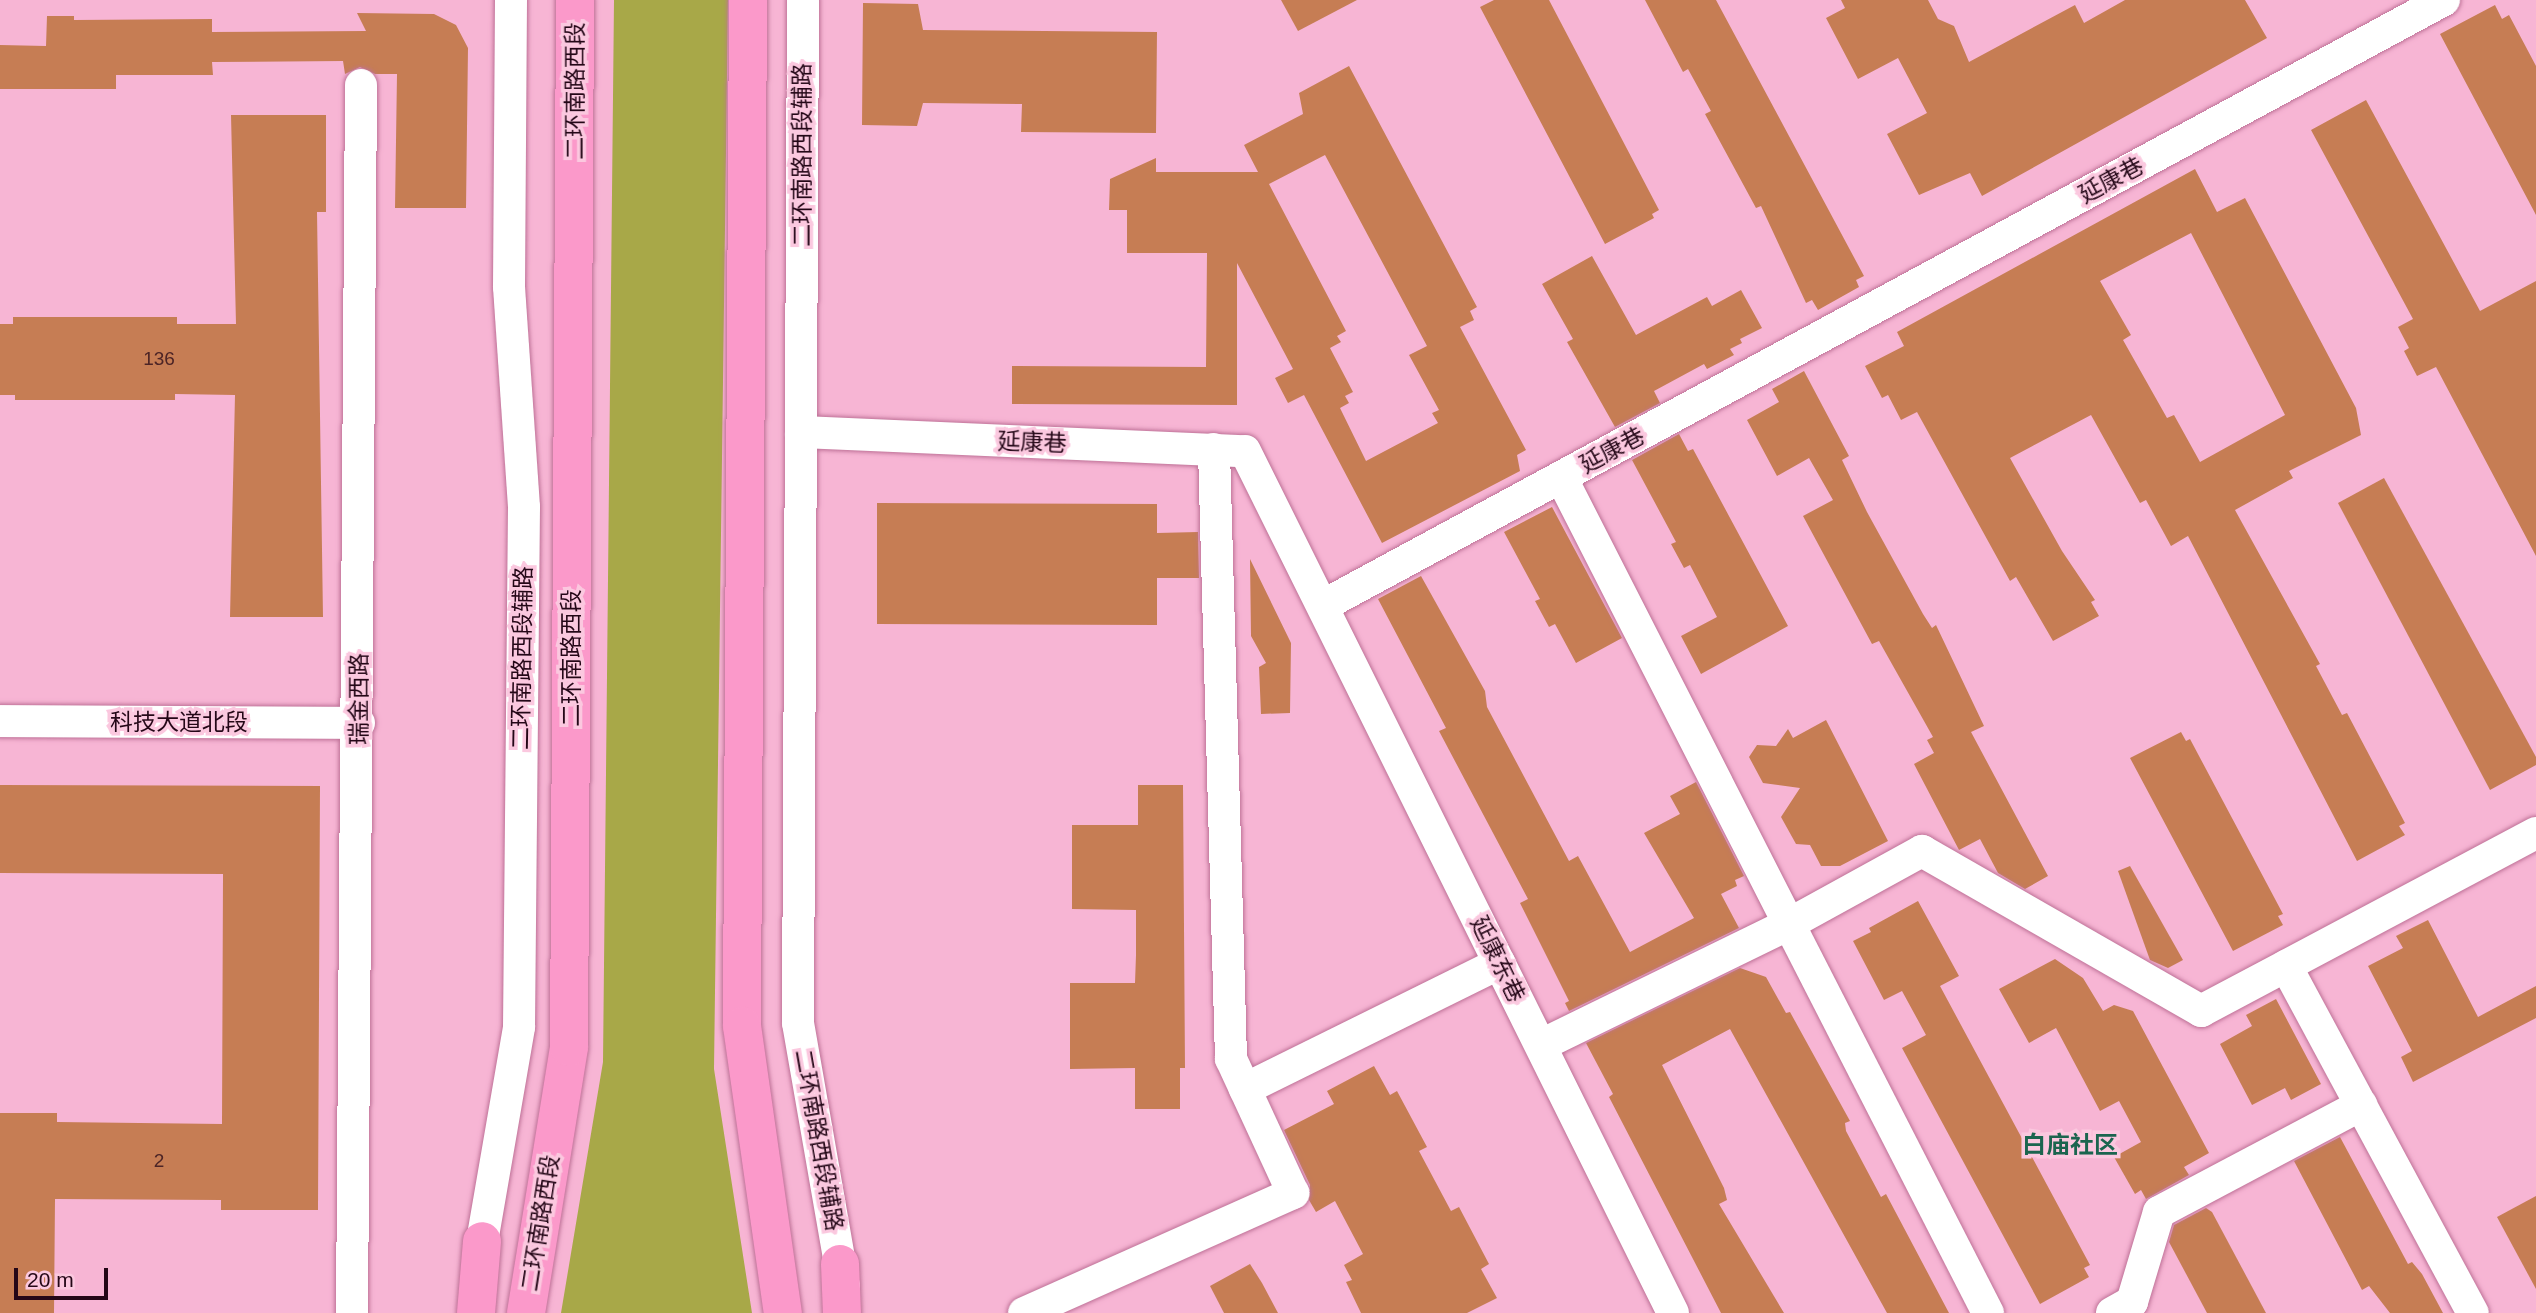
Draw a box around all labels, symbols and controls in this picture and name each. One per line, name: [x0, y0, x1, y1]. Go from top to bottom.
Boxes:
street label: 二环南路西段: [561, 22, 589, 160]
street label: 二环南路西段辅路: [788, 63, 816, 247]
street label: 延康巷: [2074, 152, 2148, 208]
house number: 136: [143, 348, 175, 370]
street label: 延康巷: [1575, 422, 1649, 478]
street label: 延康巷: [997, 427, 1067, 457]
street label: 二环南路西段辅路: [507, 566, 537, 750]
street label: 二环南路西段: [557, 589, 585, 727]
street label: 瑞金西路: [345, 653, 373, 745]
street label: 科技大道北段: [110, 708, 248, 736]
street label: 延康东巷: [1465, 912, 1531, 1006]
street label: 二环南路西段辅路: [789, 1047, 849, 1233]
district label: 白庙社区: [2022, 1131, 2118, 1159]
house number: 2: [154, 1150, 164, 1172]
street label: 二环南路西段: [516, 1153, 564, 1293]
scale bar: [18, 1254, 112, 1298]
text: 20 m: [27, 1268, 74, 1291]

